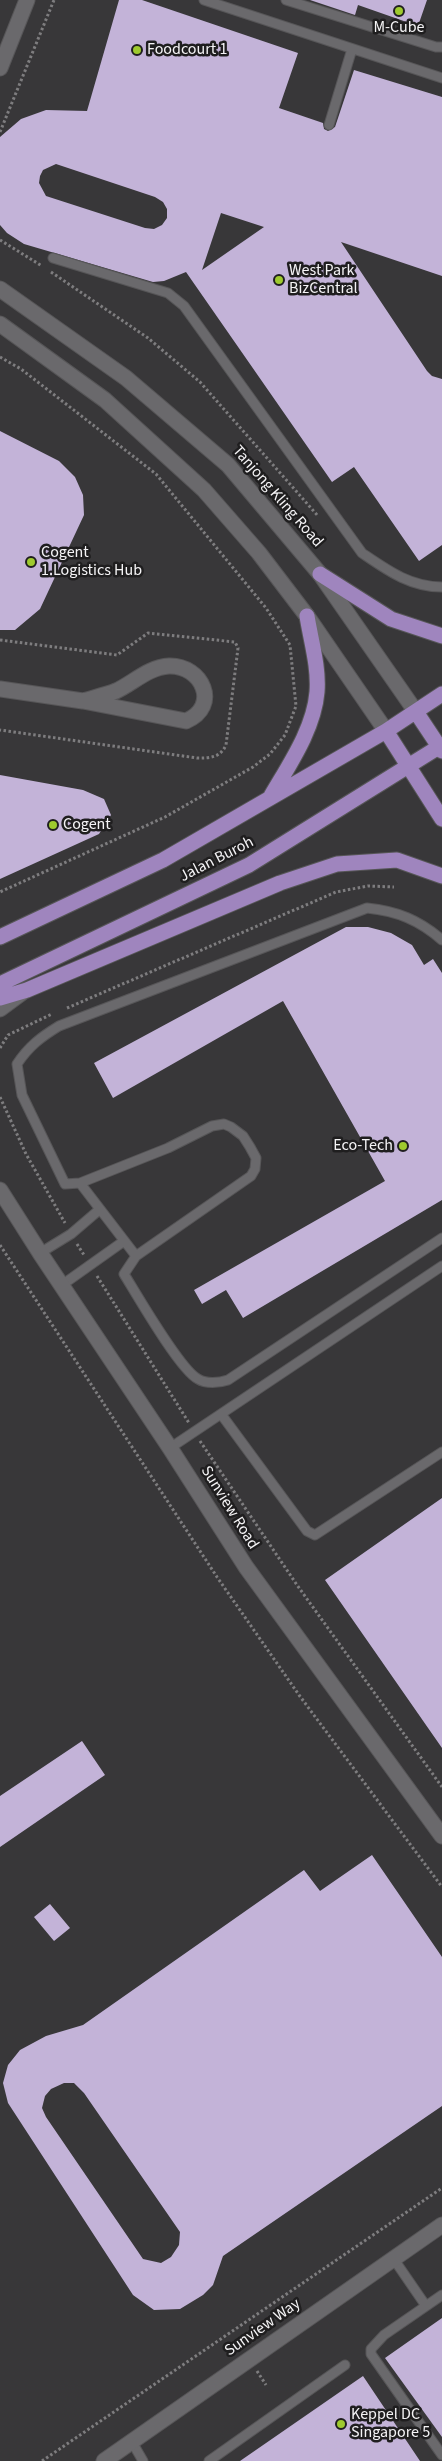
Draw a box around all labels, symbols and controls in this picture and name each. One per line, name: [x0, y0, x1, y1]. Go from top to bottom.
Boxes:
marker: M-Cube: [393, 5, 405, 17]
place label: M-Cube: [373, 18, 425, 38]
place label: Foodcourt 1: [147, 40, 227, 60]
marker: Foodcourt 1: [131, 44, 143, 56]
place label: West Park BizCentral: [289, 261, 358, 299]
marker: West Park BizCentral: [273, 274, 285, 286]
street label: Tanjong Kling Road: [228, 442, 326, 552]
place label: Cogent 1.Logistics Hub: [41, 543, 142, 581]
marker: Cogent 1.Logistics Hub: [25, 556, 37, 568]
place label: Cogent: [63, 815, 111, 835]
marker: Cogent: [47, 819, 59, 831]
street label: Jalan Buroh: [177, 833, 257, 887]
place label: Eco-Tech: [333, 1136, 393, 1156]
marker: Eco-Tech: [397, 1140, 409, 1152]
street label: Sunview Road: [196, 1463, 262, 1553]
street label: Sunview Way: [221, 2295, 305, 2361]
place label: Keppel DC Singapore 5: [351, 2405, 430, 2443]
marker: Keppel DC Singapore 5: [335, 2418, 347, 2430]

